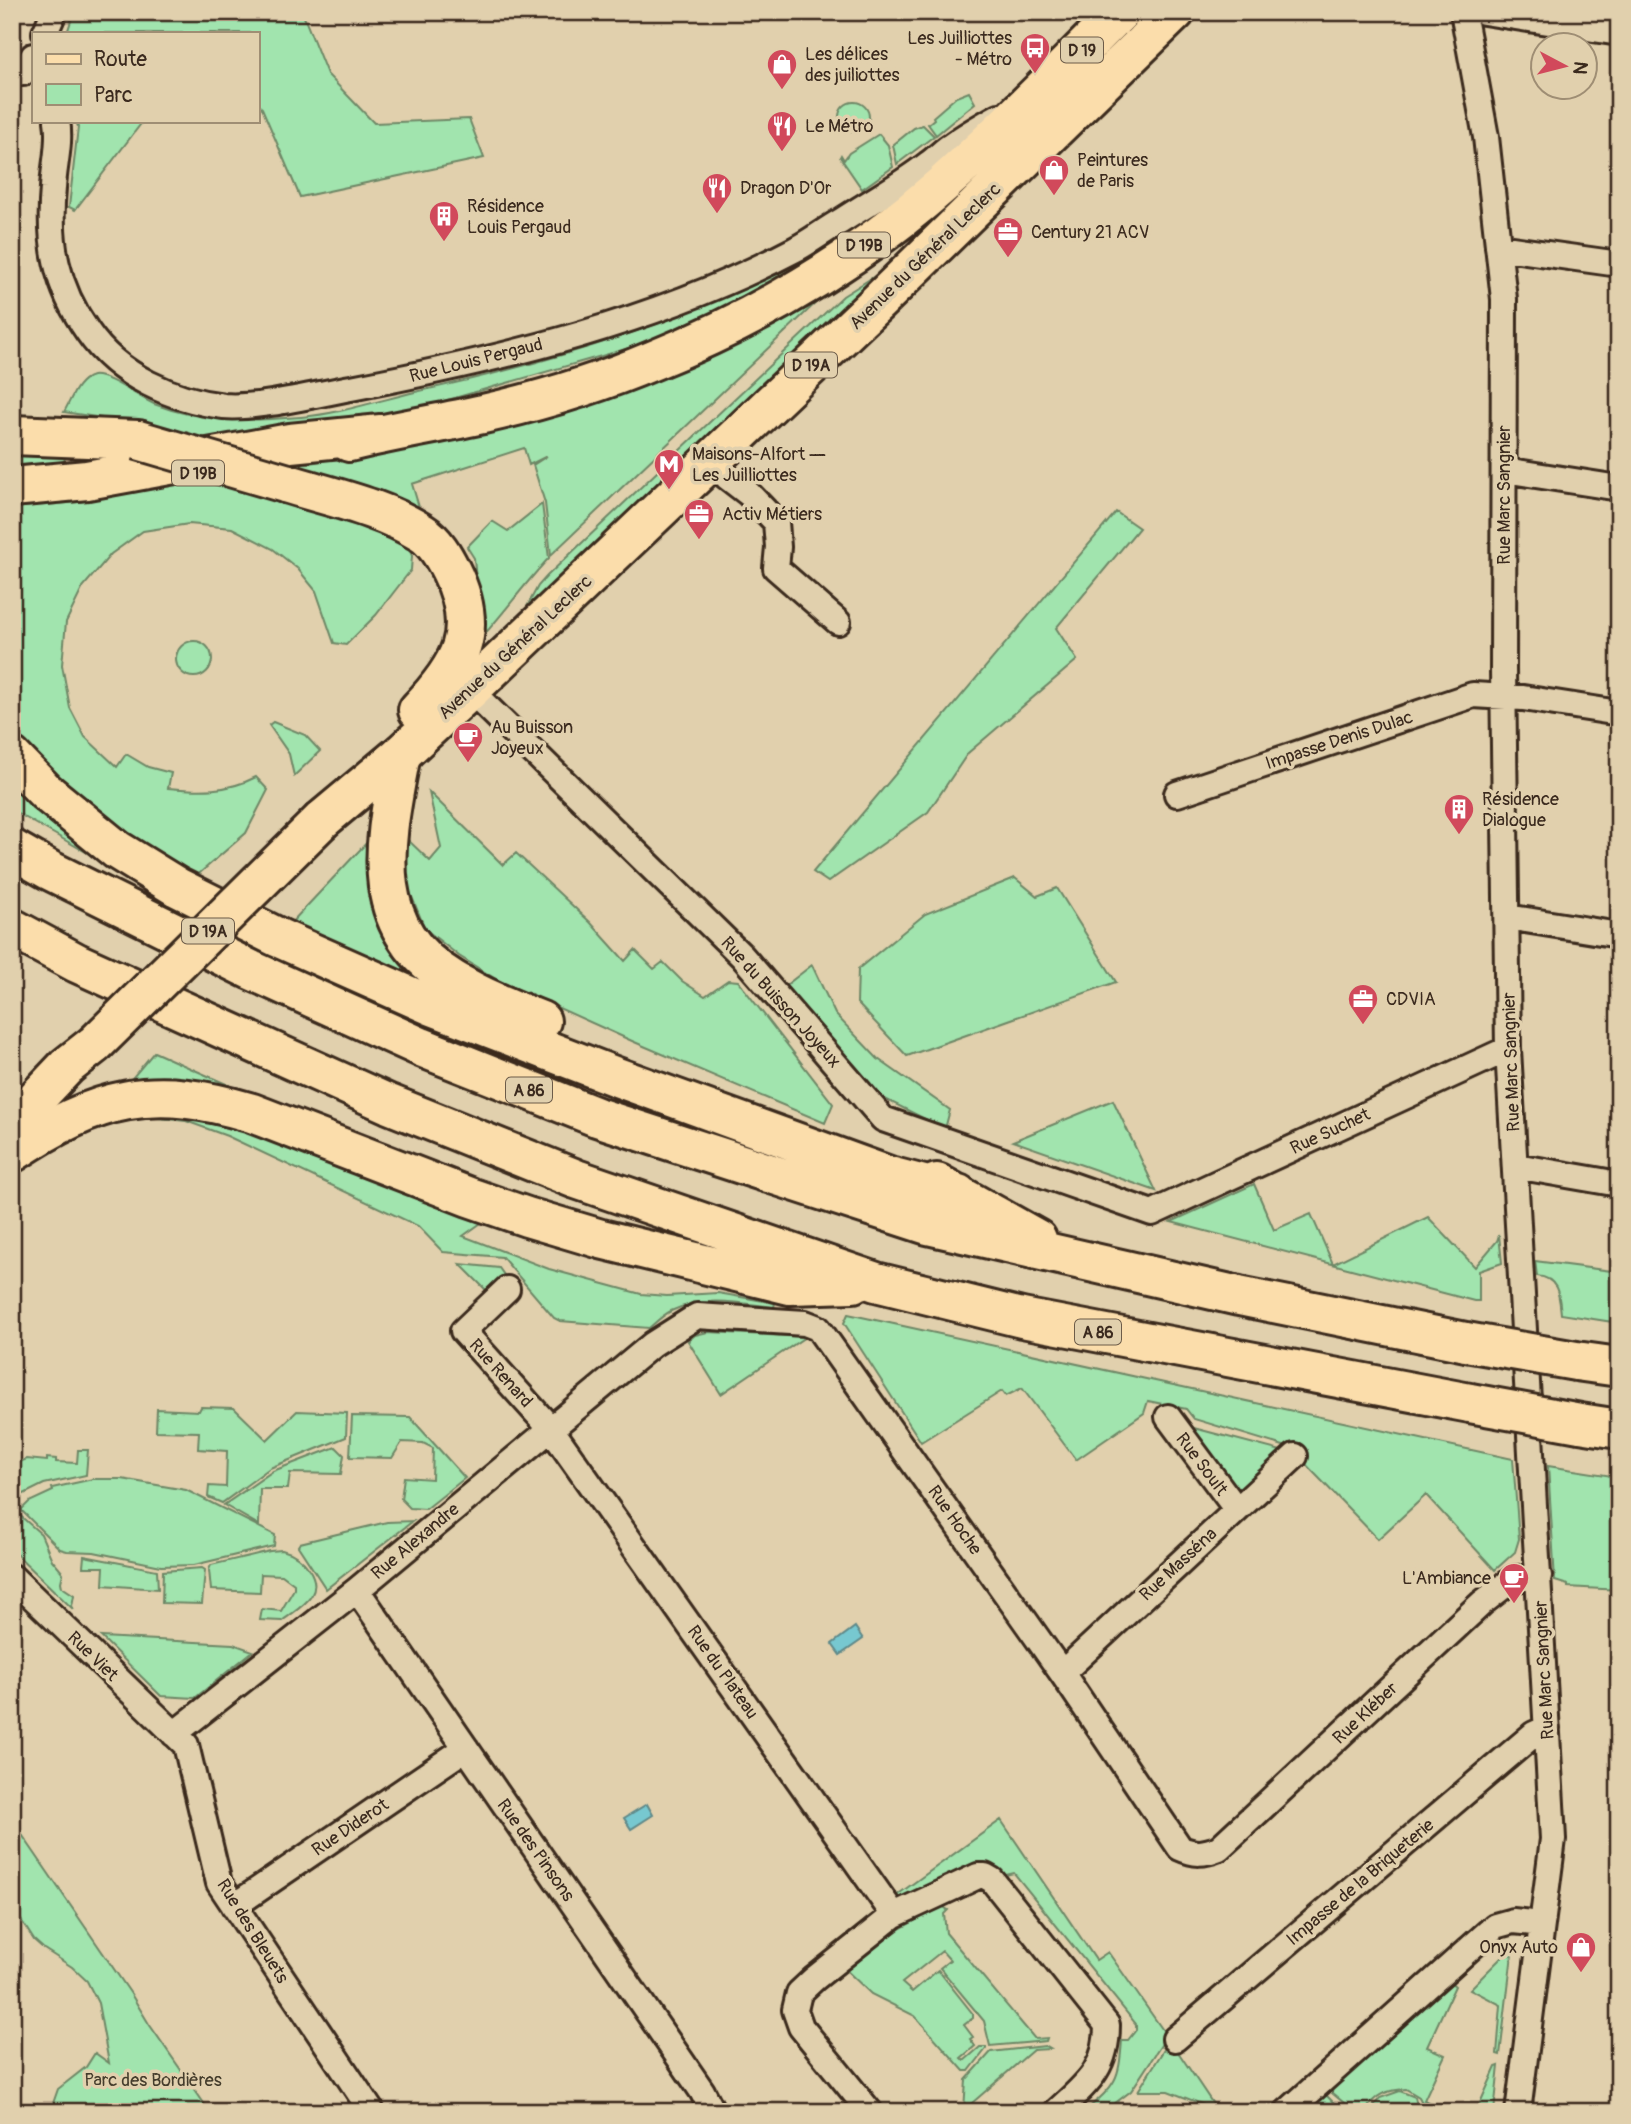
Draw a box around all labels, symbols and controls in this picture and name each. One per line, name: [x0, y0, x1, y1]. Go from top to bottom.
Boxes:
place label: Les Juilliottes - Métro: [907, 27, 1012, 71]
bus stop icon: Les Juilliottes - Métro: [1018, 31, 1052, 75]
legend: [32, 32, 259, 122]
north arrow: [1530, 32, 1600, 102]
road number: D 19: [1061, 38, 1103, 62]
place label: Les délices des juiliottes: [805, 43, 899, 87]
text: Route: [94, 46, 147, 73]
shop icon: Les délices des juiliottes: [765, 47, 799, 91]
text: N: [1567, 60, 1593, 76]
text: Parc: [94, 82, 133, 109]
restaurant icon: Le Métro: [765, 109, 799, 153]
place label: Le Métro: [805, 115, 874, 138]
place label: Peintures de Paris: [1077, 149, 1148, 193]
shop icon: Peintures de Paris: [1037, 153, 1071, 197]
restaurant icon: Dragon D'Or: [700, 171, 734, 215]
place label: Dragon D'Or: [740, 177, 832, 200]
street label: Avenue du Général Leclerc: [845, 178, 1006, 335]
place label: Résidence Louis Pergaud: [467, 195, 571, 239]
building icon: Résidence Louis Pergaud: [427, 199, 461, 243]
office icon: Century 21 ACV: [991, 215, 1025, 259]
place label: Century 21 ACV: [1031, 221, 1150, 244]
road number: D 19B: [838, 232, 890, 258]
street label: Rue Louis Pergaud: [407, 333, 545, 388]
road number: D 19A: [785, 352, 837, 378]
street label: Rue Marc Sangnier: [1493, 425, 1516, 565]
place label: Maisons-Alfort — Les Juilliottes: [692, 443, 826, 487]
metro station icon: Maisons-Alfort — Les Juilliottes: [652, 447, 686, 491]
road number: D 19B: [172, 460, 224, 486]
office icon: Activ Métiers: [682, 497, 716, 541]
place label: Activ Métiers: [722, 503, 822, 526]
street label: Avenue du Général Leclerc: [434, 570, 597, 725]
street label: Impasse Denis Dulac: [1262, 706, 1416, 775]
place label: Au Buisson Joyeux: [491, 716, 573, 760]
cafe icon: Au Buisson Joyeux: [451, 720, 485, 764]
place label: Résidence Dialogue: [1482, 788, 1559, 832]
building icon: Résidence Dialogue: [1442, 792, 1476, 836]
road number: D 19A: [182, 918, 234, 944]
street label: Rue du Buisson Joyeux: [716, 932, 846, 1073]
office icon: CDVIA: [1346, 982, 1380, 1026]
place label: CDVIA: [1386, 988, 1436, 1011]
street label: Rue Marc Sangnier: [1498, 991, 1525, 1132]
road number: A 86: [506, 1078, 552, 1102]
street label: Rue Suchet: [1287, 1103, 1374, 1160]
road number: A 86: [1075, 1320, 1121, 1344]
street label: Rue Renard: [464, 1334, 537, 1412]
street label: Rue Soult: [1170, 1428, 1233, 1501]
street label: Rue Hoche: [922, 1481, 987, 1560]
street label: Rue Alexandre: [367, 1498, 464, 1585]
street label: Rue Masséna: [1135, 1523, 1222, 1606]
cafe icon: L'Ambiance: [1497, 1561, 1531, 1605]
place label: L'Ambiance: [1402, 1567, 1491, 1590]
street label: Rue Marc Sangnier: [1529, 1599, 1560, 1740]
street label: Rue du Plateau: [682, 1621, 763, 1724]
street label: Rue Viet: [62, 1626, 124, 1687]
street label: Rue Kléber: [1328, 1677, 1403, 1749]
street label: Rue Diderot: [308, 1793, 394, 1861]
street label: Rue des Pinsons: [492, 1794, 580, 1906]
street label: Impasse de la Briqueterie: [1282, 1814, 1439, 1951]
street label: Rue des Bleuets: [211, 1875, 294, 1988]
shop icon: Onyx Auto: [1564, 1930, 1598, 1974]
place label: Onyx Auto: [1479, 1936, 1558, 1959]
park label: Parc des Bordières: [84, 2069, 222, 2092]

